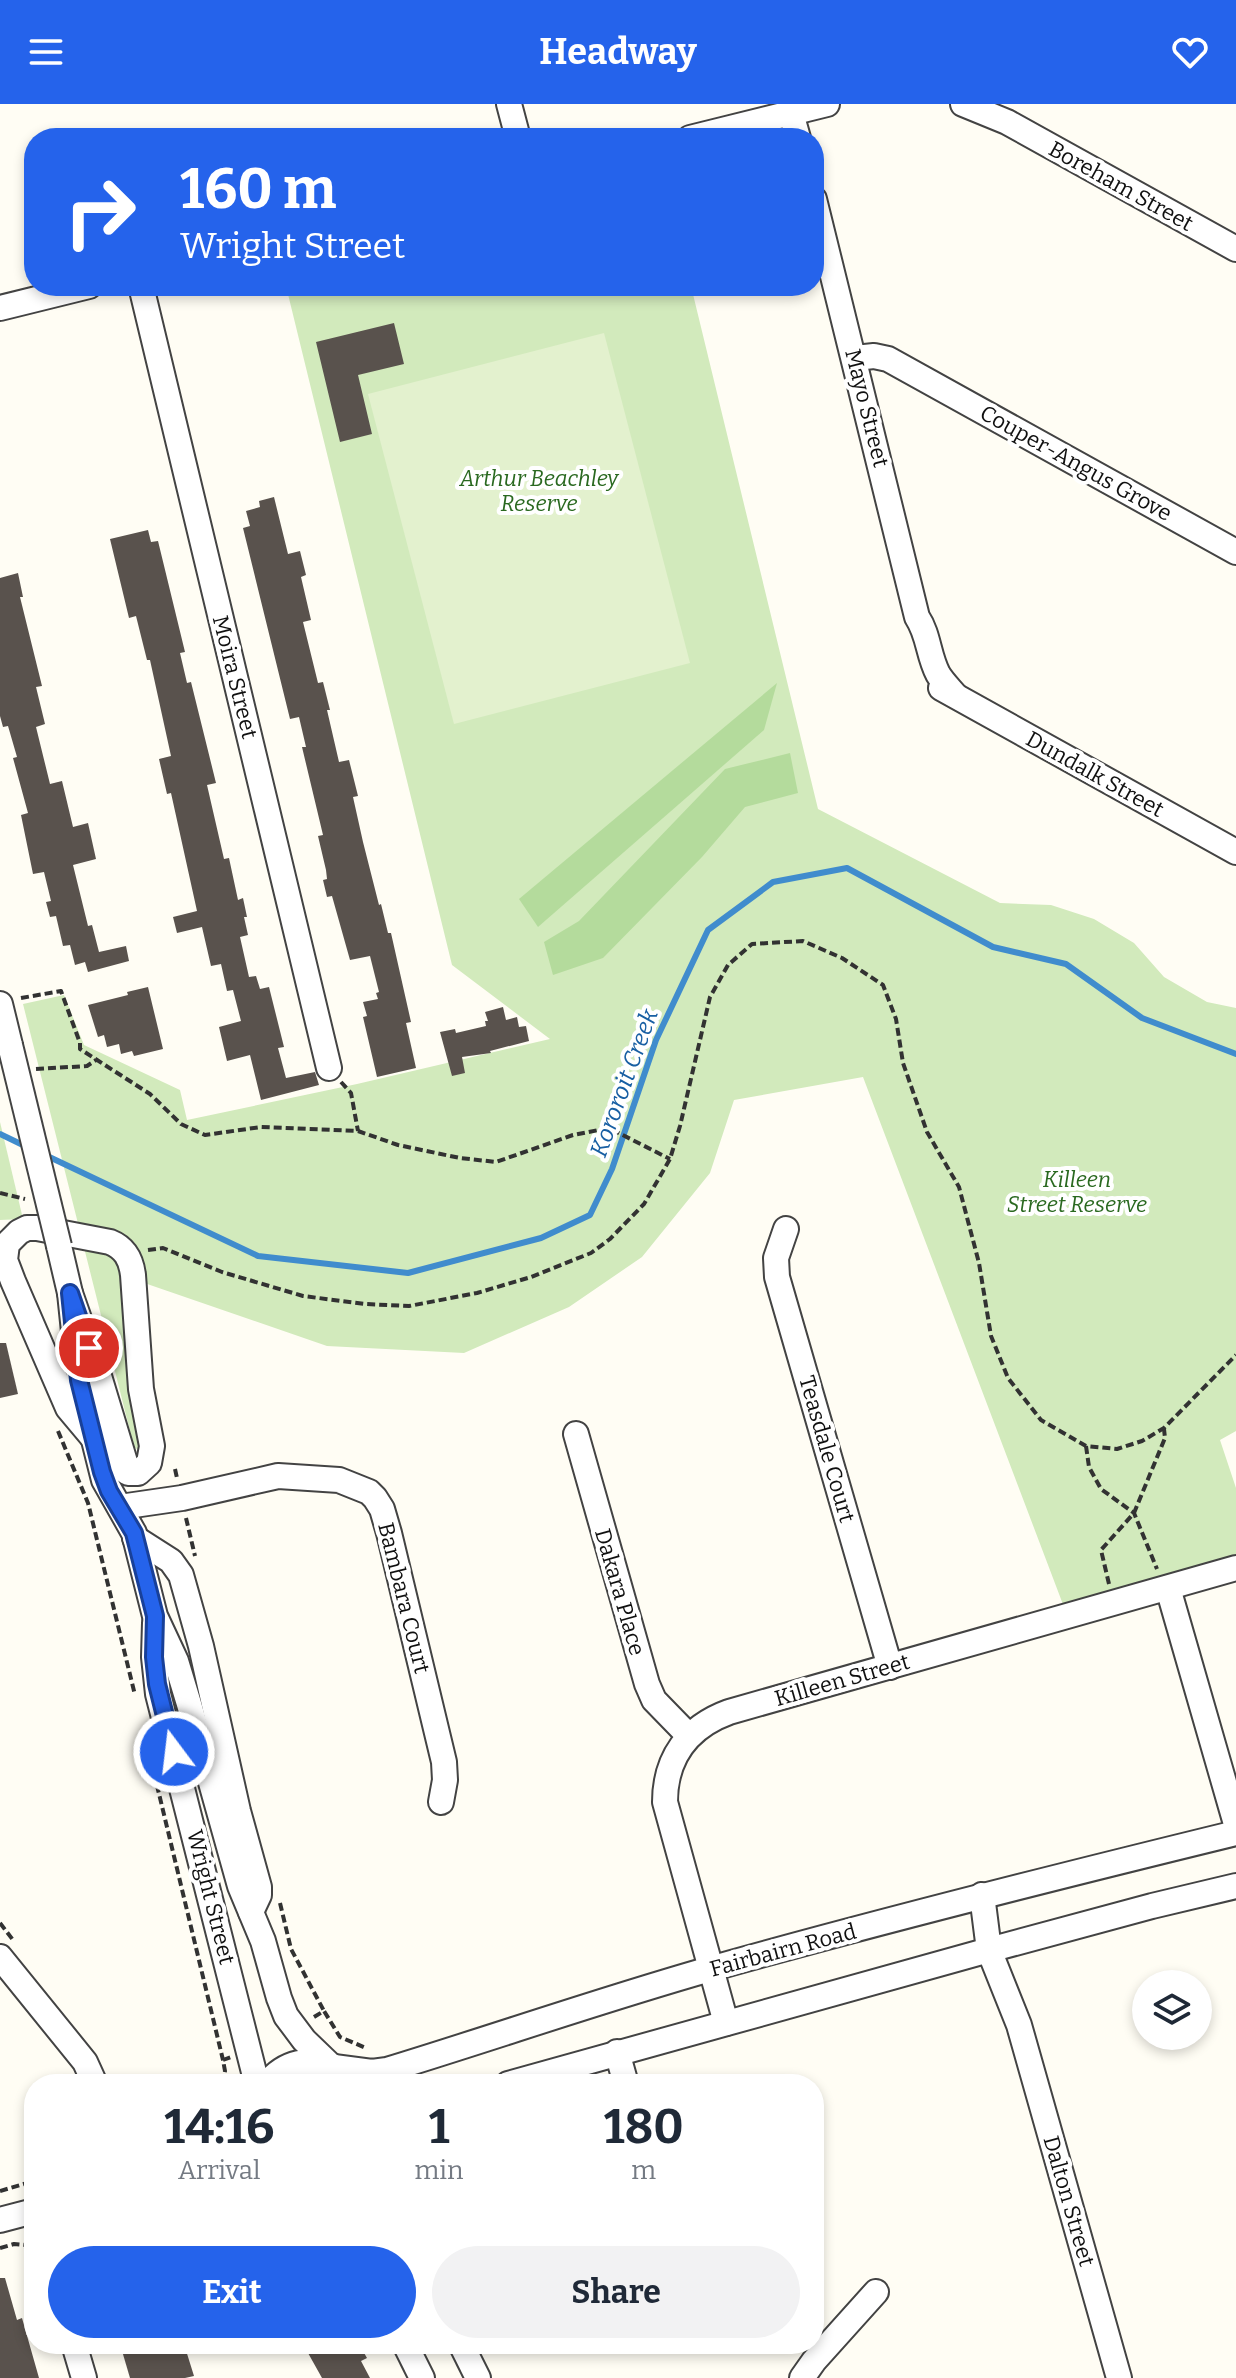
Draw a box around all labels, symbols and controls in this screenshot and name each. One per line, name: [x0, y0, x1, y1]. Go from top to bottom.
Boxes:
icon: menu: [24, 30, 68, 74]
text: Headway: [539, 30, 697, 74]
icon: heart: [1168, 30, 1212, 74]
street label: Boreham Street: [1044, 135, 1198, 237]
text: 160 m: [180, 156, 336, 223]
icon: right: [48, 160, 152, 264]
text: Wright Street: [180, 224, 405, 268]
street label: Mayo Street: [839, 346, 895, 470]
street label: Couper-Angus Grove: [975, 399, 1177, 527]
park label: Arthur Beachley Reserve: [459, 465, 620, 517]
street label: Moira Street: [207, 613, 263, 741]
street label: Dundalk Street: [1021, 725, 1169, 823]
water label: Kororoit Creek: [584, 1004, 664, 1161]
park label: Killeen Street Reserve: [1007, 1166, 1147, 1218]
pin: [55, 1314, 123, 1382]
icon: arrive: [67, 1326, 111, 1370]
street label: Teasdale Court: [793, 1372, 861, 1526]
street label: Bambara Court: [372, 1520, 436, 1676]
street label: Dakara Place: [589, 1526, 651, 1658]
street label: Killeen Street: [771, 1648, 913, 1712]
position arrow: [132, 1710, 216, 1794]
street label: Wright Street: [181, 1827, 241, 1967]
street label: Fairbairn Road: [707, 1917, 859, 1983]
map controls: [1132, 1970, 1212, 2050]
button: layers: [1132, 1970, 1212, 2050]
text: 14:16: [164, 2098, 274, 2156]
text: 1: [429, 2098, 449, 2156]
text: 180: [604, 2098, 684, 2156]
street label: Dalton Street: [1037, 2133, 1101, 2269]
text: Arrival: [178, 2155, 260, 2186]
text: min: [415, 2155, 464, 2186]
text: m: [631, 2155, 656, 2186]
button: Exit: [48, 2246, 416, 2338]
button: Share: [432, 2246, 800, 2338]

